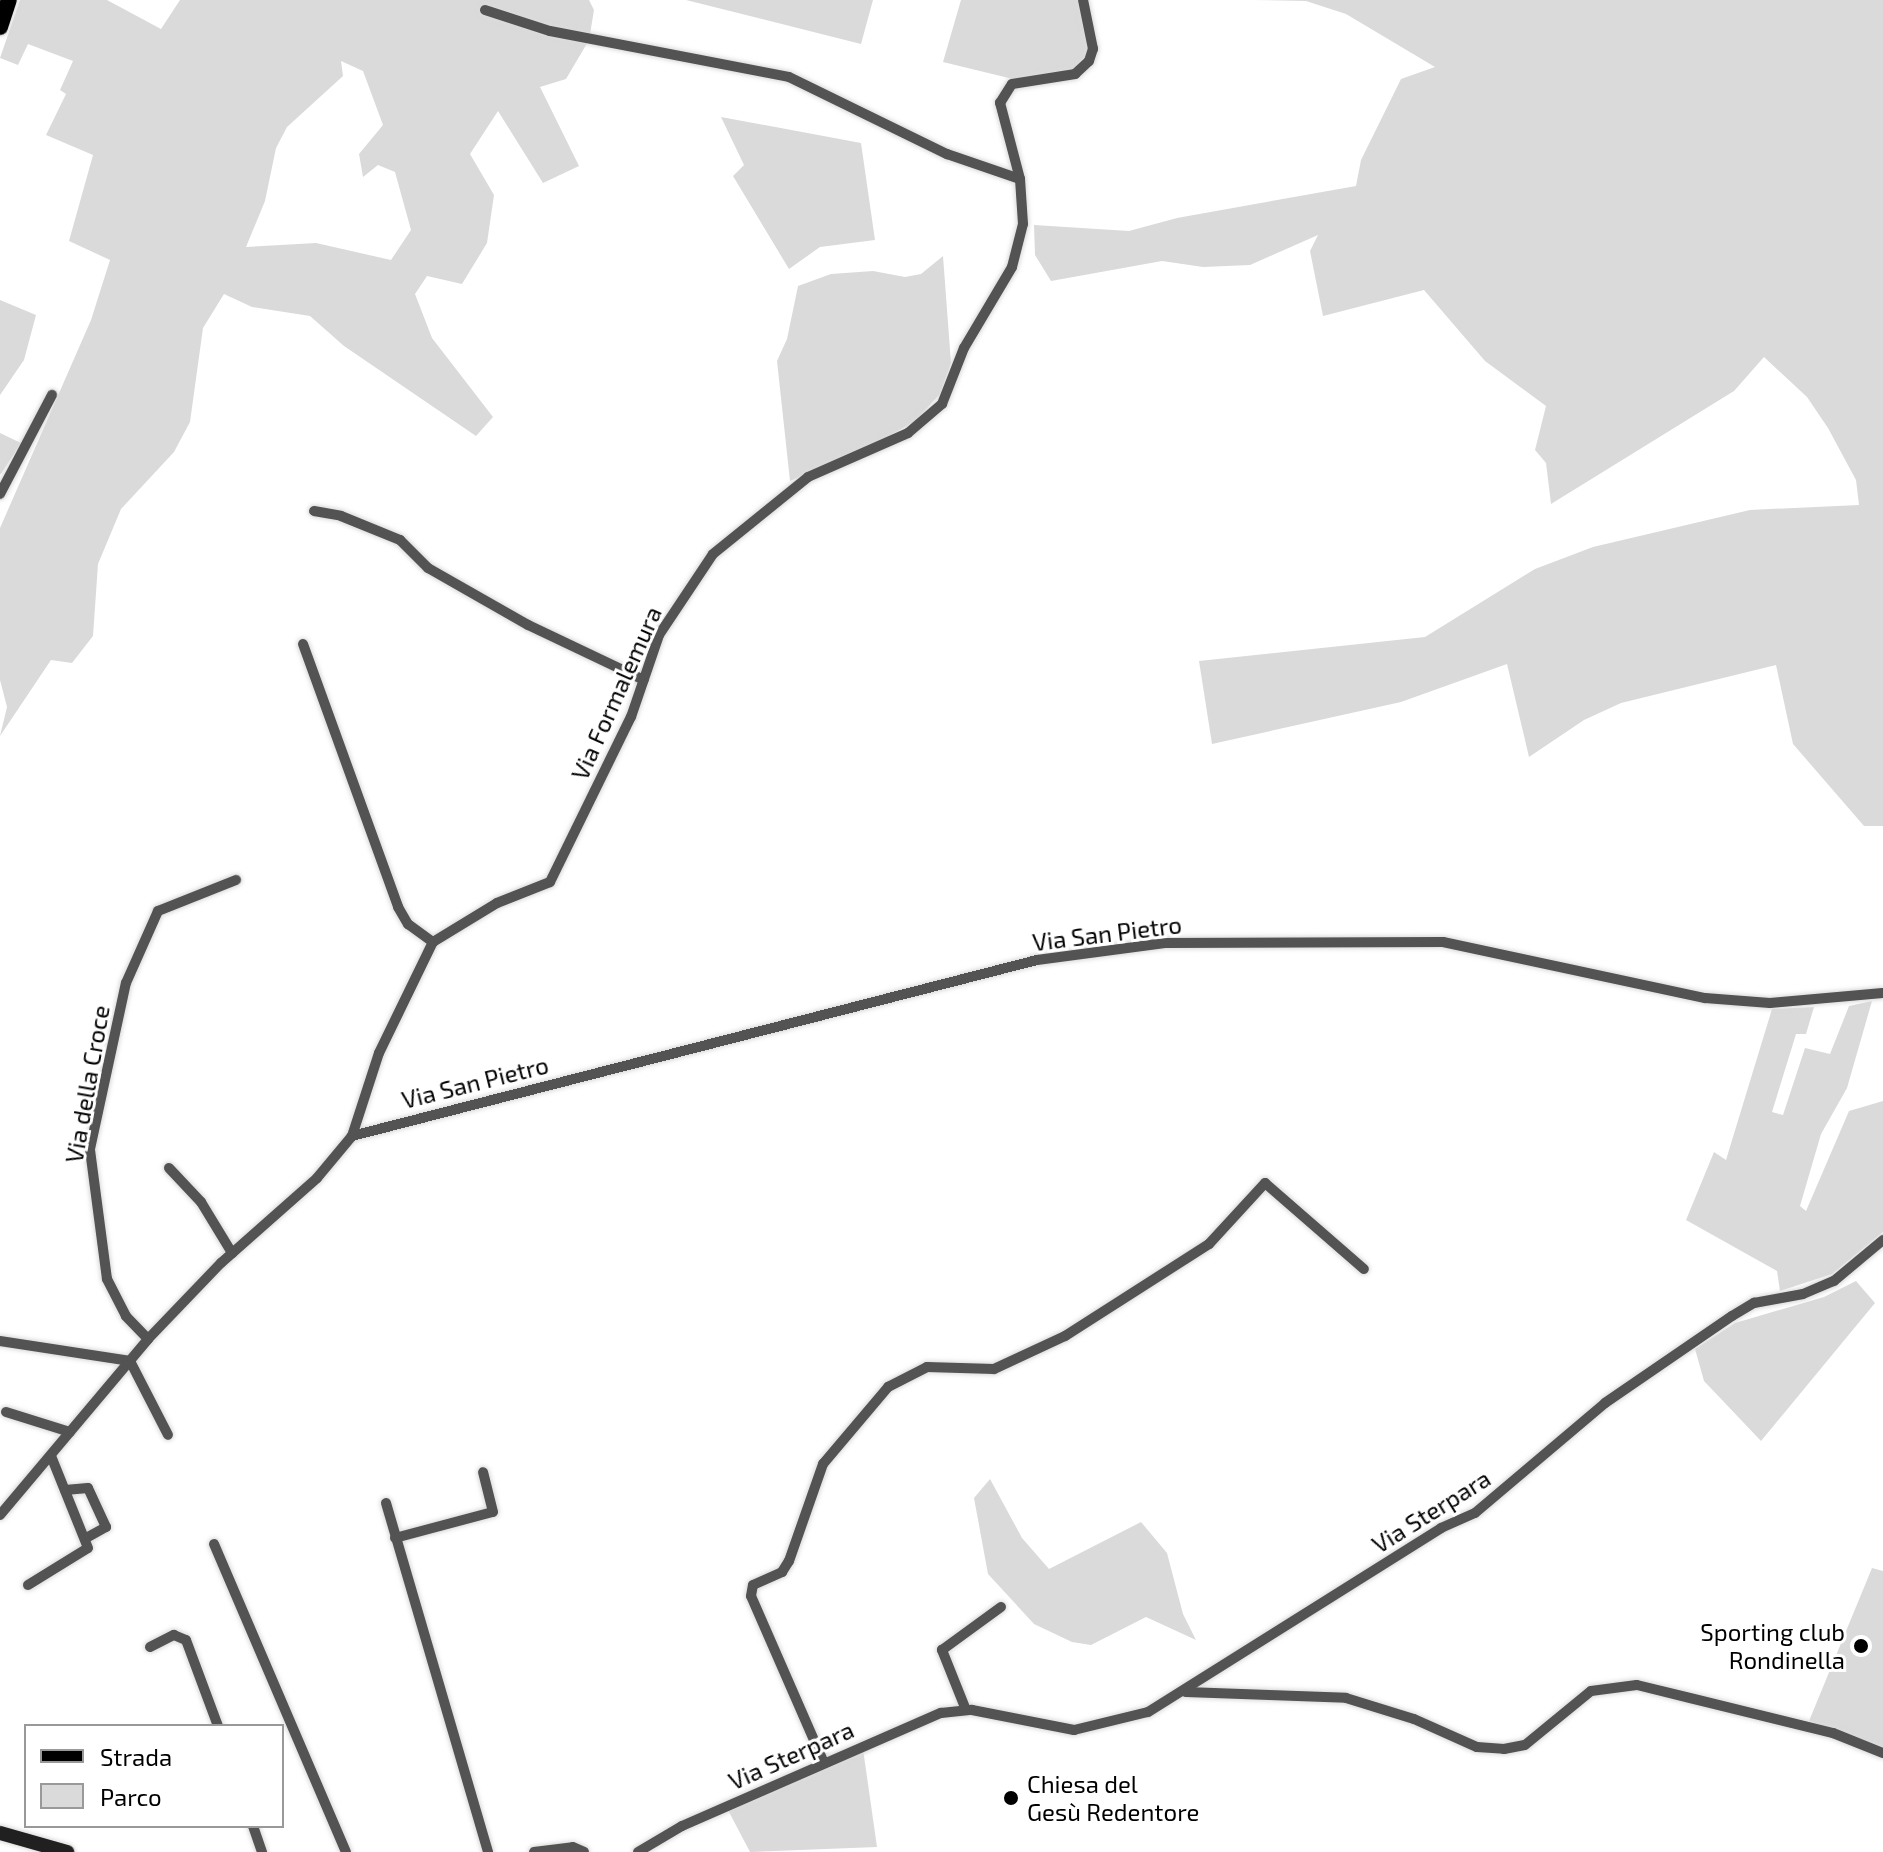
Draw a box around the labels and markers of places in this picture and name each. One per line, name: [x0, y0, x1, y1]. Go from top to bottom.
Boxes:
place label: Sporting club Rondinella: [1700, 1618, 1845, 1674]
marker: Sporting club Rondinella: [1852, 1637, 1870, 1655]
place label: Chiesa del Gesù Redentore: [1027, 1770, 1199, 1826]
marker: Chiesa del Gesù Redentore: [1002, 1789, 1020, 1807]

